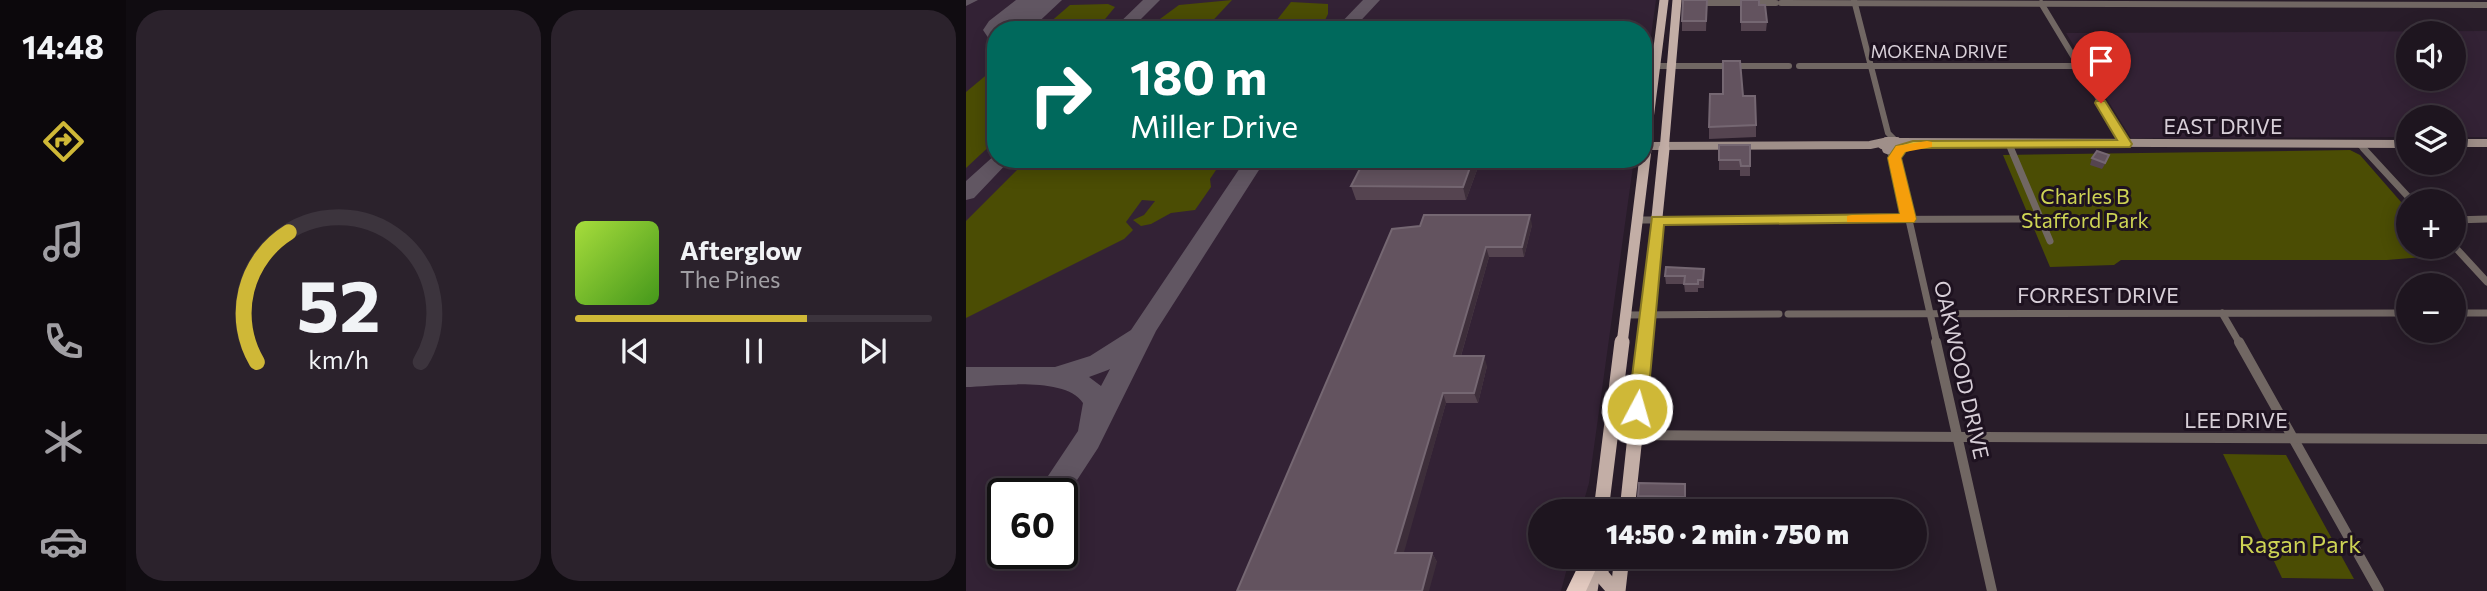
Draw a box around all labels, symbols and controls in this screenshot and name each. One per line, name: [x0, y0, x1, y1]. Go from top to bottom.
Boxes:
map controls: [2396, 21, 2466, 343]
button: sound: [2396, 21, 2466, 91]
text: 14:48: [22, 26, 104, 66]
pin: [2071, 31, 2131, 103]
street label: MOKENA DRIVE: [1870, 40, 2008, 62]
icon: arrive: [2082, 42, 2120, 80]
text: 180 m: [1130, 45, 1267, 105]
icon: right: [1015, 49, 1106, 140]
text: Miller Drive: [1130, 105, 1298, 145]
button: layers: [2396, 105, 2466, 175]
street label: EAST DRIVE: [2164, 113, 2282, 138]
icon: directions: [39, 117, 88, 166]
park label: Charles B Stafford Park: [2021, 183, 2149, 232]
button: +: [2396, 189, 2466, 259]
icon: music: [39, 217, 88, 266]
text: Afterglow: [680, 234, 802, 265]
text: 52: [297, 258, 380, 347]
text: The Pines: [680, 265, 781, 293]
button: −: [2396, 273, 2466, 343]
street label: OAKWOOD DRIVE: [1930, 278, 1995, 461]
street label: FORREST DRIVE: [2017, 282, 2179, 307]
icon: phone: [39, 317, 88, 366]
icon: previous: [616, 332, 654, 370]
icon: pause: [735, 332, 773, 370]
icon: next: [854, 332, 892, 370]
text: km/h: [308, 343, 369, 373]
position arrow: [1600, 372, 1674, 446]
street label: LEE DRIVE: [2184, 407, 2288, 432]
icon: climate: [39, 417, 88, 466]
speed limit sign: 60: [987, 478, 1078, 569]
icon: car: [39, 517, 88, 566]
text: 14:50 · 2 min · 750 m: [1606, 518, 1849, 549]
park label: Ragan Park: [2239, 529, 2361, 558]

